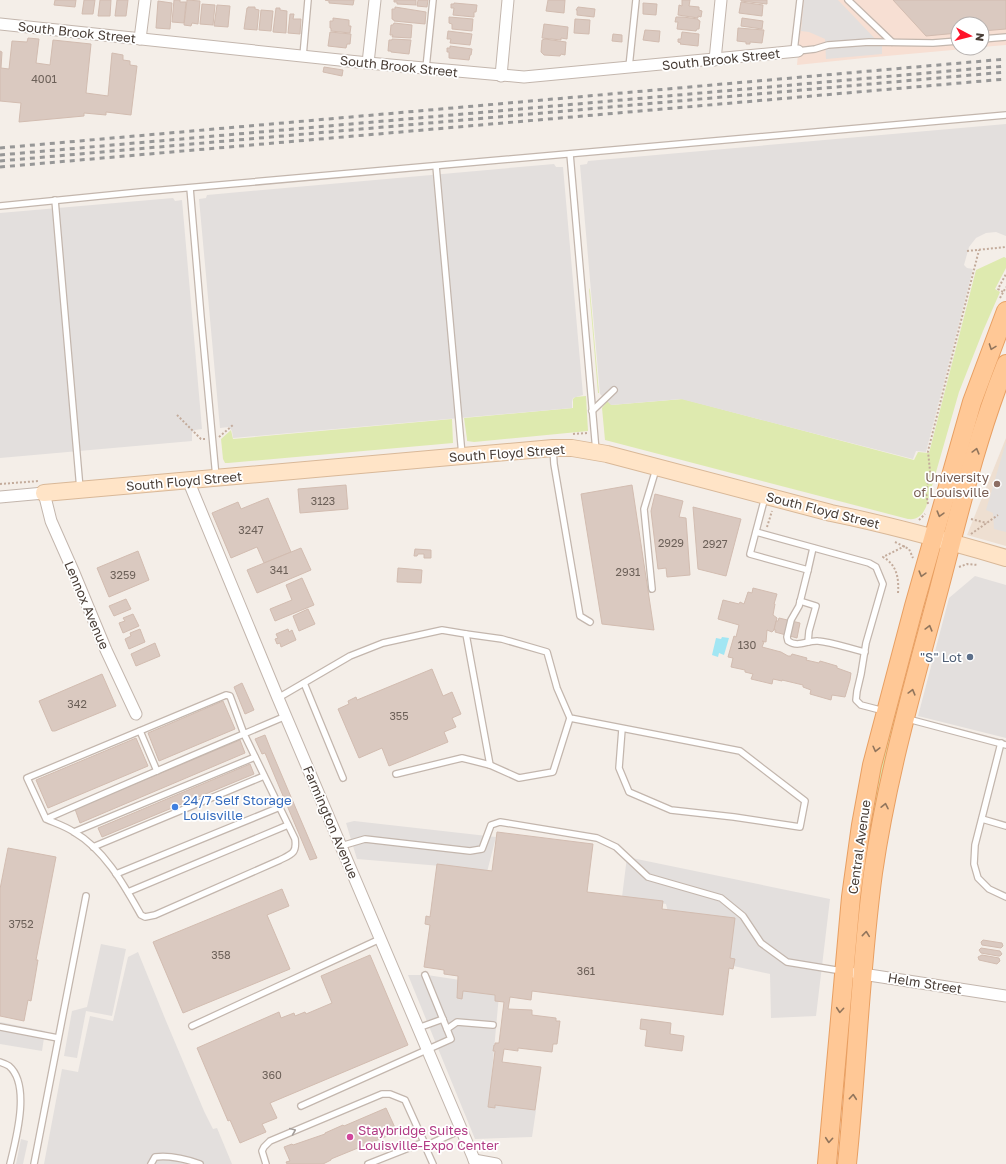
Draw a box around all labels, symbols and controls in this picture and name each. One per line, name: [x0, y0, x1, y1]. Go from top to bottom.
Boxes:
north arrow: [950, 16, 990, 56]
street label: South Brook Street: [17, 18, 137, 46]
text: N: [973, 32, 987, 42]
street label: South Brook Street: [661, 45, 781, 73]
street label: South Brook Street: [339, 52, 459, 80]
house number: 4001: [31, 72, 57, 85]
one-way arrow: [988, 344, 996, 351]
street label: South Floyd Street: [448, 441, 566, 465]
one-way arrow: [971, 447, 980, 454]
street label: South Floyd Street: [125, 468, 243, 494]
place label: University of Louisville: [914, 469, 990, 500]
marker: University of Louisville: [992, 479, 1002, 489]
street label: South Floyd Street: [765, 488, 881, 532]
house number: 3123: [311, 494, 335, 507]
one-way arrow: [936, 510, 945, 517]
house number: 3247: [238, 523, 264, 536]
house number: 2929: [658, 536, 684, 549]
house number: 2927: [702, 537, 728, 550]
street label: Lennox Avenue: [61, 558, 113, 652]
house number: 341: [270, 563, 288, 576]
house number: 2931: [616, 565, 640, 578]
house number: 3259: [110, 568, 136, 581]
one-way arrow: [919, 571, 927, 578]
one-way arrow: [924, 624, 933, 631]
house number: 130: [738, 638, 756, 651]
place label: "S" Lot: [920, 649, 962, 665]
marker: "S" Lot: [965, 652, 975, 662]
one-way arrow: [907, 689, 916, 696]
house number: 342: [67, 697, 87, 710]
house number: 355: [389, 709, 409, 722]
one-way arrow: [873, 746, 881, 752]
street label: Farmington Avenue: [300, 763, 362, 881]
place label: 24/7 Self Storage Louisville: [183, 792, 292, 823]
street label: Central Avenue: [844, 799, 874, 895]
marker: 24/7 Self Storage Louisville: [170, 802, 180, 812]
one-way arrow: [880, 803, 888, 809]
house number: 3752: [8, 917, 34, 930]
one-way arrow: [862, 931, 871, 937]
house number: 358: [211, 948, 231, 961]
house number: 361: [577, 964, 595, 977]
street label: Helm Street: [887, 969, 963, 997]
one-way arrow: [836, 1007, 845, 1013]
house number: 360: [262, 1068, 282, 1081]
one-way arrow: [848, 1094, 857, 1100]
place label: Staybridge Suites Louisville-Expo Center: [358, 1122, 499, 1153]
one-way arrow: [289, 1128, 297, 1136]
marker: Staybridge Suites Louisville-Expo Center: [345, 1132, 355, 1142]
one-way arrow: [825, 1137, 834, 1143]

